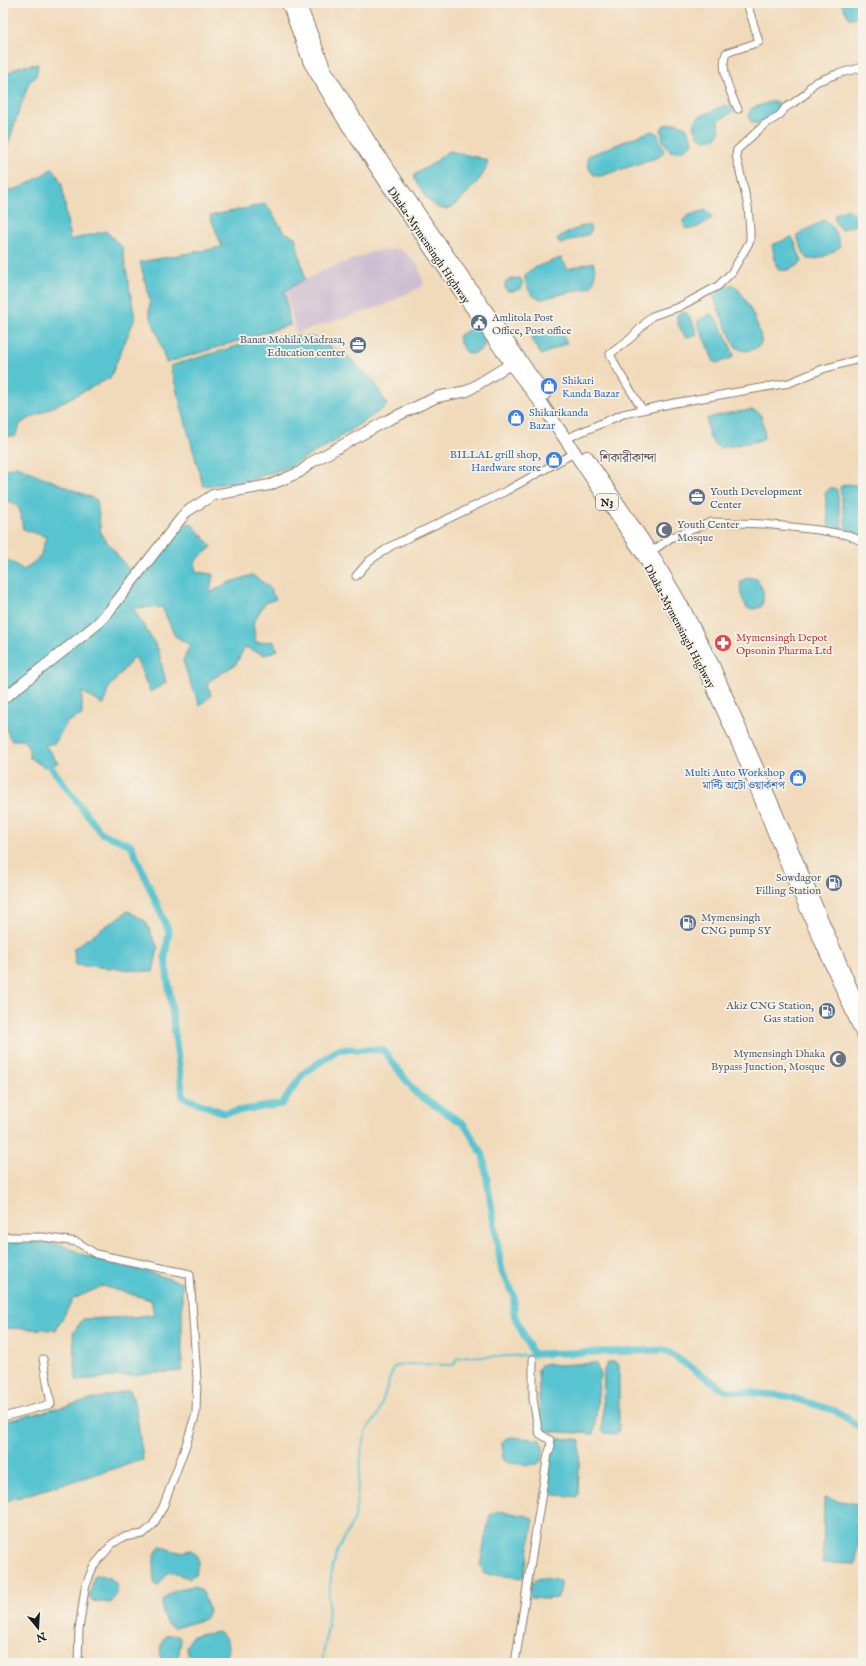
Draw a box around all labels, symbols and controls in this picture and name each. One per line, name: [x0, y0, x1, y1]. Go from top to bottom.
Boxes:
street label: Dhaka-Mymensingh Highway: [384, 184, 473, 307]
place label: Amlitola Post Office, Post office: [491, 311, 571, 338]
public building icon: Amlitola Post Office, Post office: [469, 313, 489, 333]
place label: Banat Mohila Madrasa, Education center: [240, 333, 345, 360]
office icon: Banat Mohila Madrasa, Education center: [348, 335, 368, 355]
place label: Shikari Kanda Bazar: [562, 374, 620, 401]
shop icon: Shikari Kanda Bazar: [539, 376, 559, 396]
place label: Shikarikanda Bazar: [529, 406, 588, 433]
shop icon: Shikarikanda Bazar: [506, 408, 526, 428]
place label: BILLAL grill shop, Hardware store: [450, 448, 541, 475]
shop icon: BILLAL grill shop, Hardware store: [544, 450, 564, 470]
district label: শিকারীকান্দা: [599, 450, 656, 467]
place label: Youth Development Center: [710, 485, 802, 512]
office icon: Youth Development Center: [687, 487, 707, 507]
road number: N3: [596, 494, 618, 510]
place label: Youth Center Mosque: [677, 518, 739, 545]
mosque icon: Youth Center Mosque: [654, 520, 674, 540]
street label: Dhaka-Mymensingh Highway: [640, 562, 718, 691]
place label: Mymensingh Depot Opsonin Pharma Ltd: [736, 631, 832, 658]
pharmacy icon: Mymensingh Depot Opsonin Pharma Ltd: [713, 633, 733, 653]
place label: Multi Auto Workshop মাল্টি অটো ওয়ার্কশপ: [684, 766, 786, 793]
shop icon: Multi Auto Workshop মাল্টি অটো ওয়ার্কশপ: [788, 768, 808, 788]
place label: Sowdagor Filling Station: [755, 871, 821, 898]
fuel station icon: Sowdagor Filling Station: [824, 873, 844, 893]
place label: Mymensingh CNG pump SY: [701, 911, 771, 938]
fuel station icon: Mymensingh CNG pump SY: [678, 913, 698, 933]
place label: Akiz CNG Station, Gas station: [725, 999, 814, 1026]
fuel station icon: Akiz CNG Station, Gas station: [817, 1001, 837, 1021]
place label: Mymensingh Dhaka Bypass Junction, Mosque: [711, 1047, 825, 1074]
mosque icon: Mymensingh Dhaka Bypass Junction, Mosque: [828, 1049, 848, 1069]
north arrow: [18, 1608, 58, 1648]
text: N: [34, 1628, 48, 1645]

